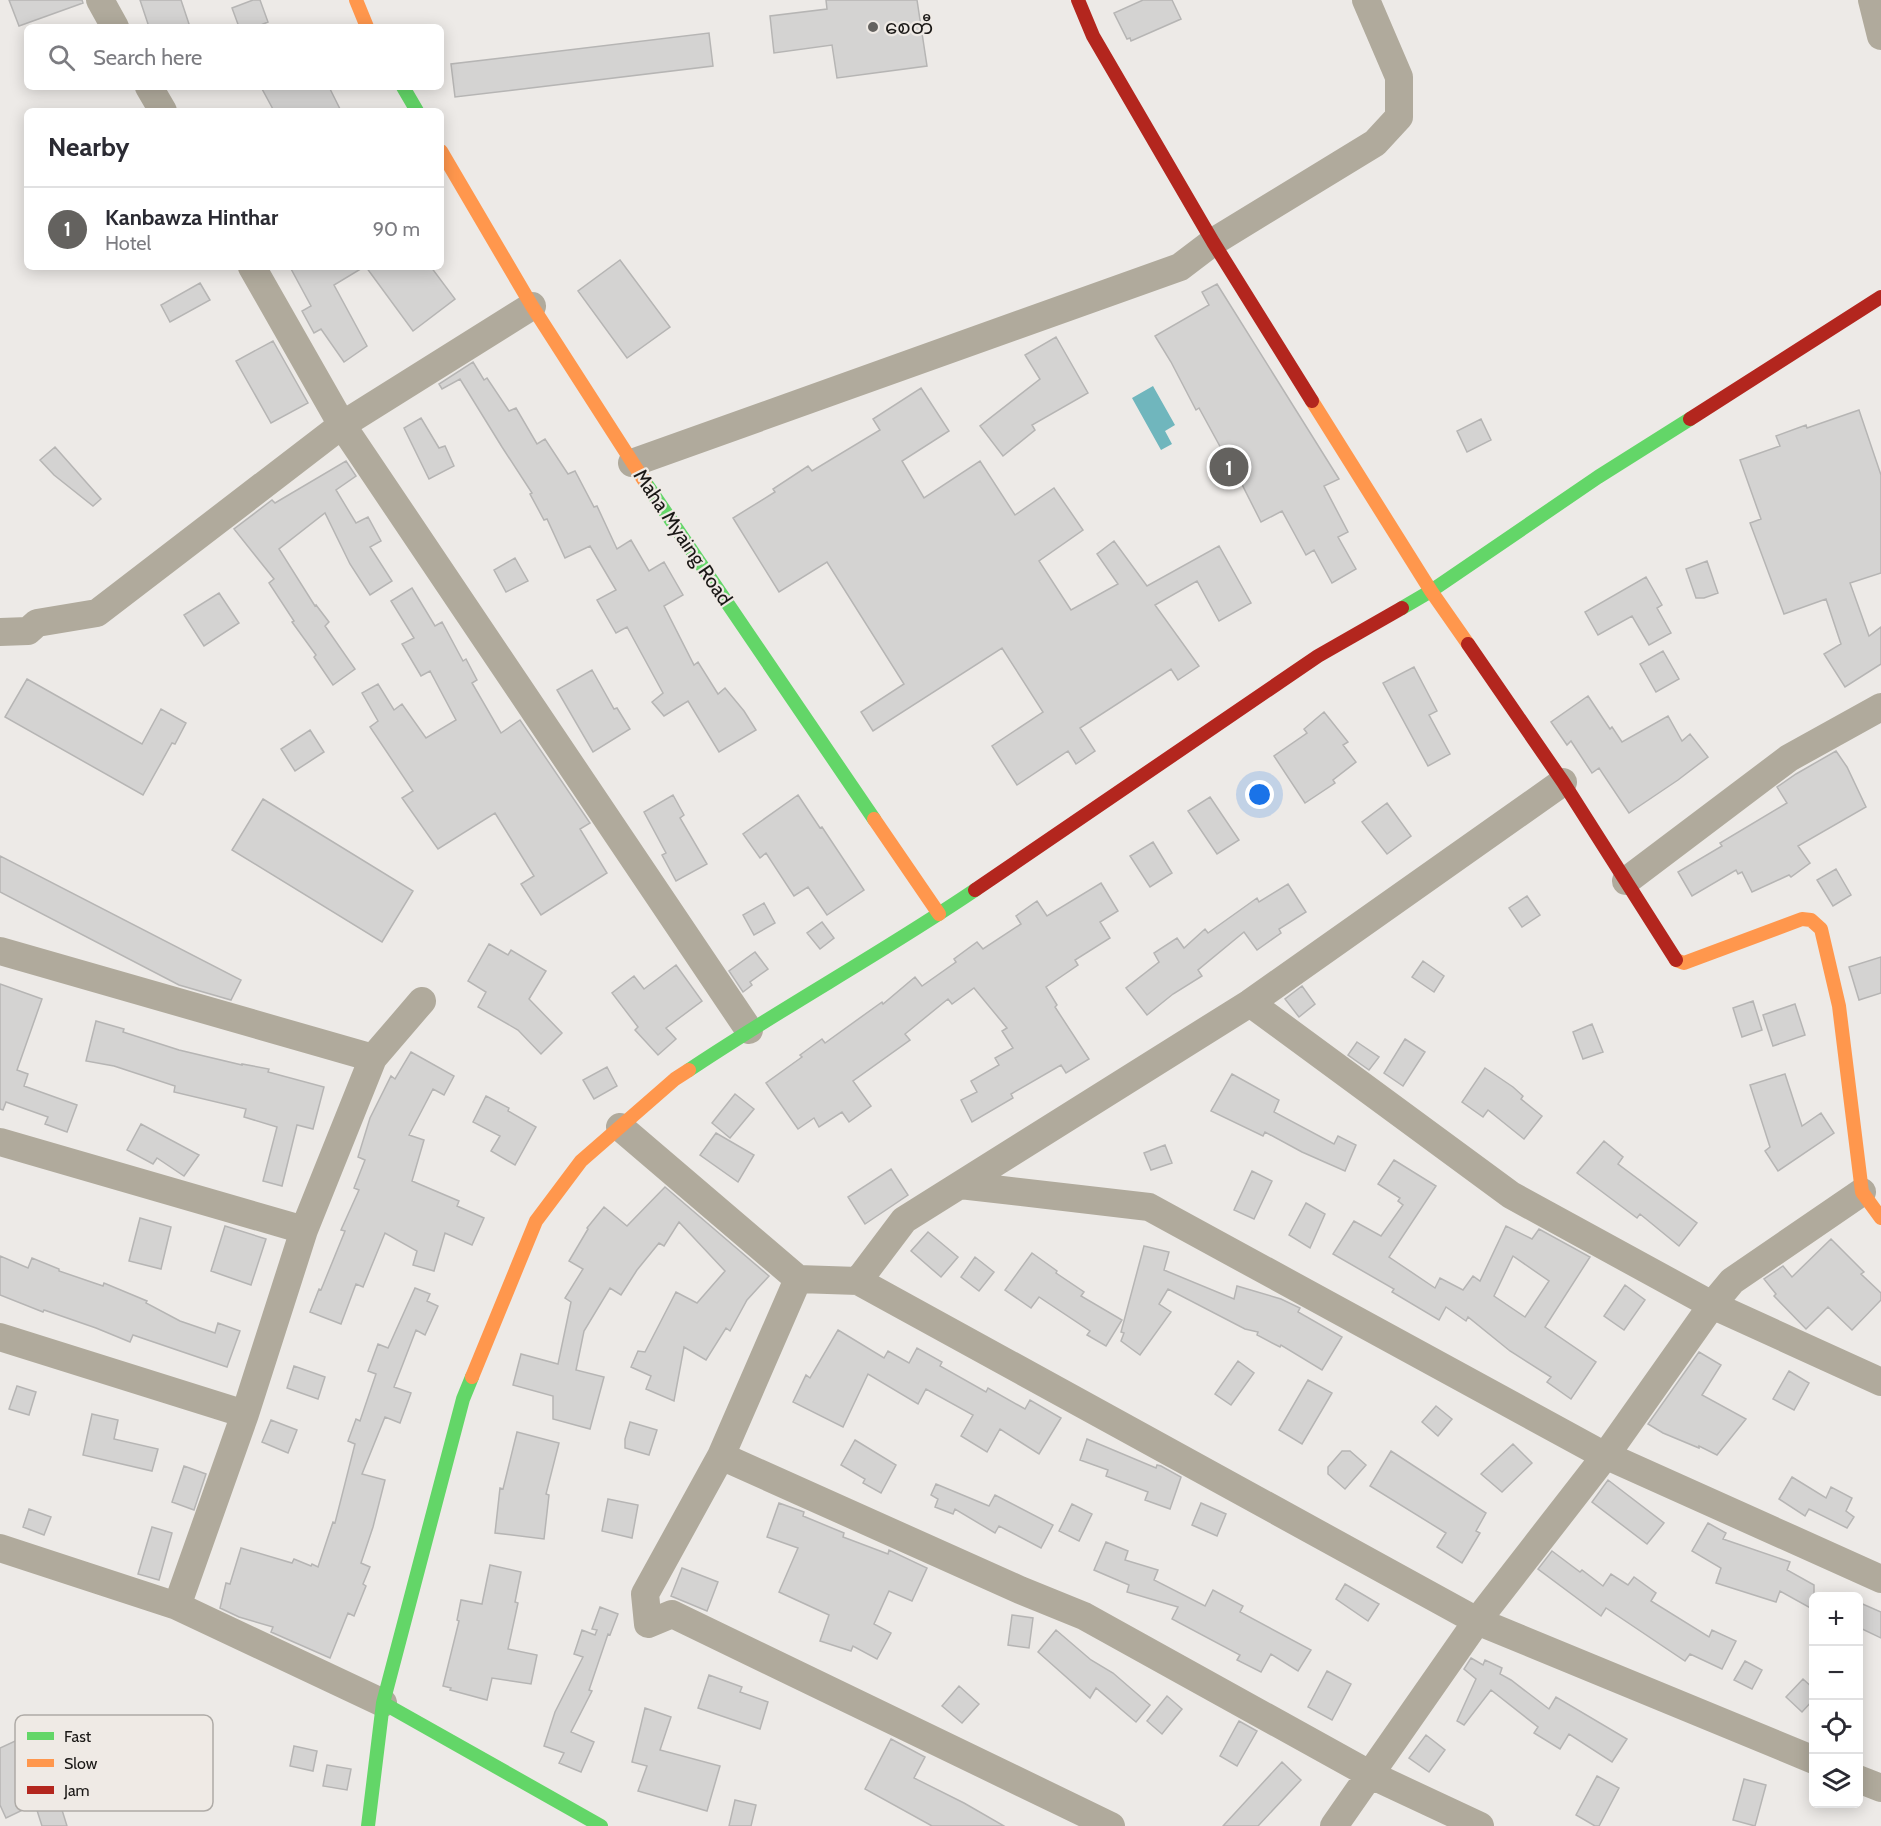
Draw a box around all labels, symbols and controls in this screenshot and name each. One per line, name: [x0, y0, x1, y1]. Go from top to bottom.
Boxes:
place label: စေတီ: [885, 13, 933, 39]
marker: စေတီ: [866, 20, 880, 34]
search box: [24, 24, 444, 90]
icon: search: [45, 41, 78, 74]
text: Search here: [93, 44, 202, 71]
text: Nearby: [48, 131, 129, 163]
text: Kanbawza Hinthar: [105, 204, 278, 231]
text: 1: [64, 217, 71, 241]
text: 90 m: [373, 217, 420, 241]
text: Hotel: [105, 231, 151, 255]
pin: 1: [1210, 444, 1248, 490]
street label: Maha Myaing Road: [629, 464, 737, 610]
your location: [1245, 780, 1274, 809]
map controls: [1809, 1592, 1863, 1808]
button: +: [1809, 1592, 1863, 1646]
button: −: [1809, 1646, 1863, 1700]
button: locate: [1809, 1700, 1863, 1754]
legend: [15, 1715, 213, 1811]
text: Fast: [64, 1727, 92, 1746]
text: Slow: [64, 1754, 98, 1773]
button: layers: [1809, 1754, 1863, 1808]
text: Jam: [63, 1781, 90, 1800]

